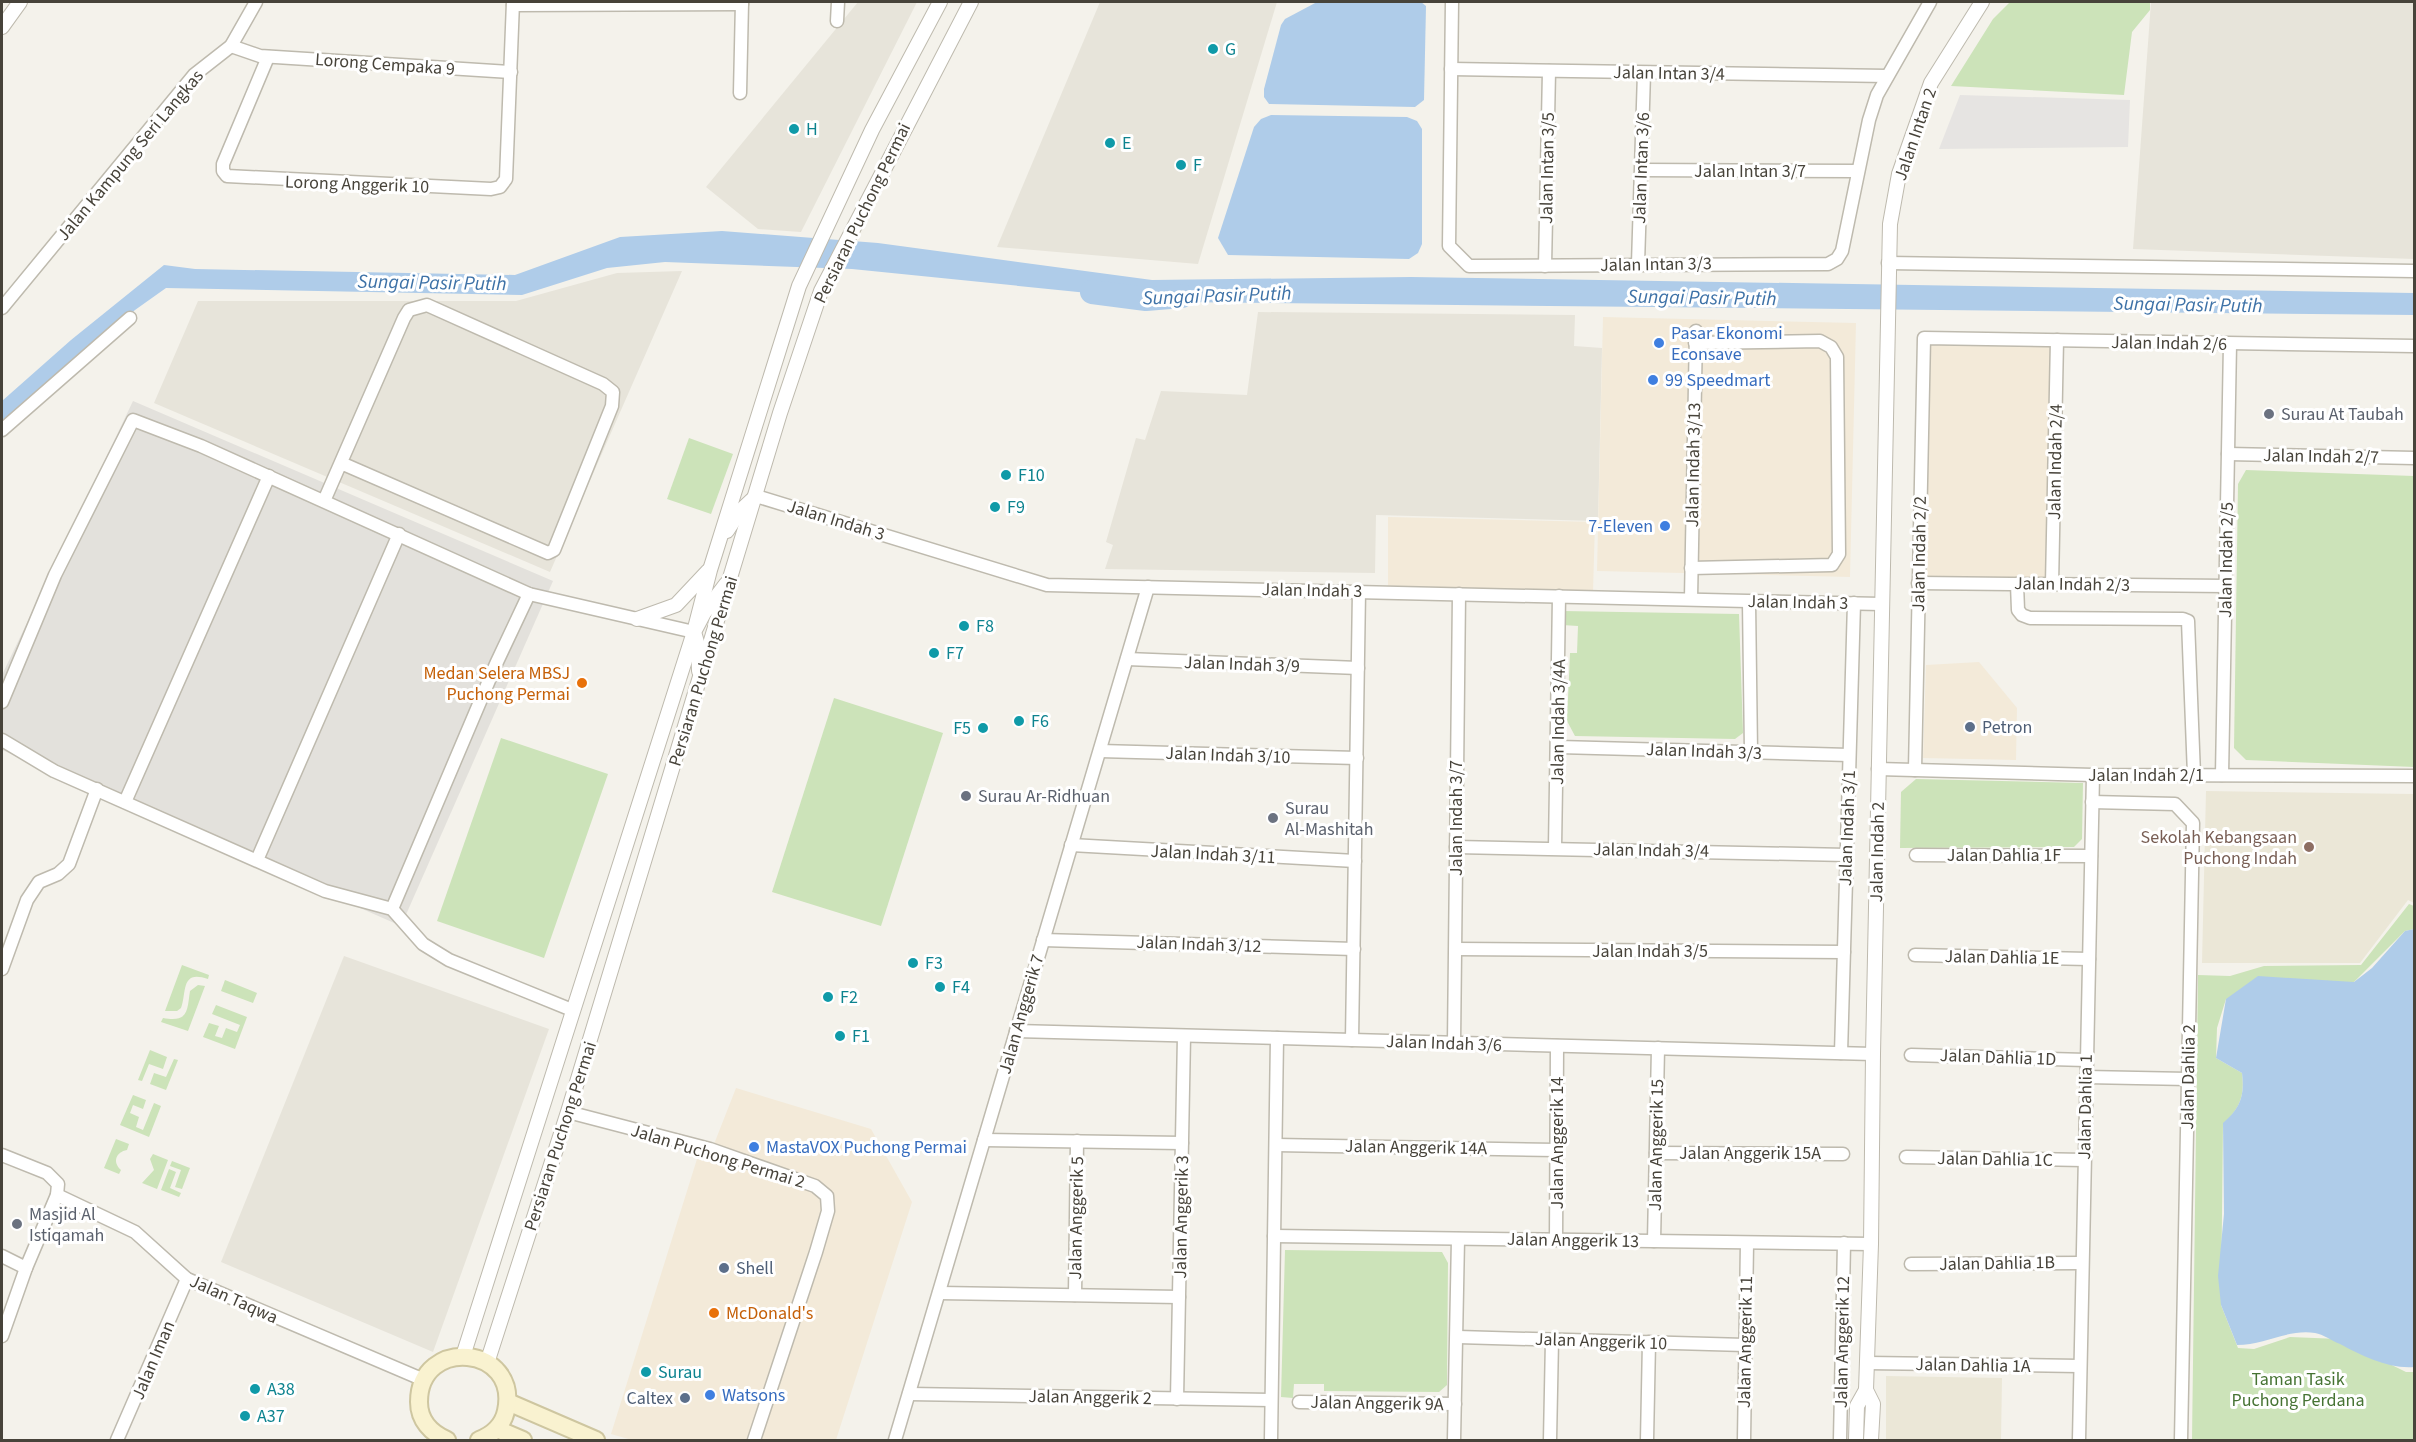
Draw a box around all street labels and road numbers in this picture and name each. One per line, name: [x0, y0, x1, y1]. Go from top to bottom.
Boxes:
street label: Lorong Cempaka 9: [314, 47, 456, 82]
street label: Jalan Intan 3/4: [1613, 60, 1725, 87]
street label: Jalan Kampung Seri Langkas: [51, 64, 210, 246]
street label: Jalan Intan 2: [1888, 84, 1943, 184]
street label: Jalan Intan 3/5: [1534, 112, 1561, 224]
street label: Jalan Intan 3/6: [1627, 112, 1656, 224]
street label: Persiaran Puchong Permai: [808, 119, 917, 308]
street label: Jalan Intan 3/7: [1694, 159, 1806, 184]
street label: Lorong Anggerik 10: [285, 169, 430, 200]
street label: Jalan Intan 3/3: [1600, 251, 1712, 278]
street label: Jalan Indah 2/6: [2111, 330, 2227, 357]
street label: Jalan Indah 3/13: [1680, 402, 1707, 528]
street label: Jalan Indah 2/4: [2042, 404, 2069, 520]
street label: Jalan Indah 2/7: [2263, 443, 2379, 470]
street label: Jalan Indah 3: [784, 494, 888, 547]
street label: Jalan Indah 2/2: [1906, 496, 1933, 612]
street label: Jalan Indah 2/5: [2213, 502, 2240, 618]
street label: Jalan Indah 2/3: [2014, 571, 2130, 598]
street label: Persiaran Puchong Permai: [663, 573, 744, 769]
street label: Jalan Indah 3: [1261, 577, 1363, 604]
street label: Jalan Indah 3: [1747, 589, 1849, 616]
street label: Jalan Indah 3/9: [1184, 650, 1300, 679]
street label: Jalan Indah 3/4A: [1545, 659, 1572, 785]
street label: Jalan Indah 3/3: [1646, 737, 1762, 766]
street label: Jalan Indah 3/10: [1165, 741, 1291, 770]
street label: Jalan Indah 3/7: [1444, 760, 1469, 876]
street label: Jalan Indah 2/1: [2088, 763, 2204, 788]
street label: Jalan Indah 3/1: [1833, 770, 1862, 886]
street label: Jalan Indah 2: [1864, 801, 1891, 903]
street label: Jalan Indah 3/4: [1593, 837, 1709, 864]
street label: Jalan Indah 3/11: [1150, 839, 1276, 870]
street label: Jalan Dahlia 1F: [1947, 843, 2061, 868]
street label: Jalan Indah 3/12: [1136, 930, 1262, 959]
street label: Jalan Indah 3/5: [1592, 939, 1708, 964]
street label: Jalan Dahlia 1E: [1944, 944, 2060, 971]
street label: Jalan Anggerik 7: [992, 951, 1051, 1077]
street label: Jalan Dahlia 2: [2175, 1024, 2202, 1130]
street label: Jalan Indah 3/6: [1386, 1029, 1502, 1058]
street label: Persiaran Puchong Permai: [518, 1038, 603, 1234]
street label: Jalan Dahlia 1D: [1939, 1043, 2057, 1072]
street label: Jalan Dahlia 1: [2072, 1054, 2099, 1160]
street label: Jalan Anggerik 14: [1545, 1077, 1570, 1209]
street label: Jalan Anggerik 15: [1643, 1079, 1670, 1211]
street label: Jalan Puchong Permai 2: [628, 1118, 808, 1195]
street label: Jalan Anggerik 14A: [1345, 1134, 1487, 1161]
street label: Jalan Anggerik 15A: [1679, 1141, 1821, 1166]
street label: Jalan Dahlia 1C: [1937, 1146, 2053, 1173]
street label: Jalan Anggerik 3: [1168, 1155, 1195, 1279]
street label: Jalan Anggerik 5: [1063, 1156, 1090, 1280]
street label: Jalan Anggerik 13: [1507, 1227, 1639, 1254]
street label: Jalan Dahlia 1B: [1939, 1250, 2055, 1277]
street label: Jalan Taqwa: [186, 1269, 282, 1330]
street label: Jalan Anggerik 11: [1732, 1276, 1759, 1408]
street label: Jalan Anggerik 12: [1829, 1276, 1856, 1408]
street label: Jalan Iman: [126, 1317, 181, 1403]
street label: Jalan Anggerik 10: [1534, 1327, 1668, 1356]
street label: Jalan Dahlia 1A: [1915, 1352, 2031, 1379]
street label: Jalan Anggerik 2: [1028, 1384, 1152, 1411]
street label: Jalan Anggerik 9A: [1310, 1390, 1444, 1417]

